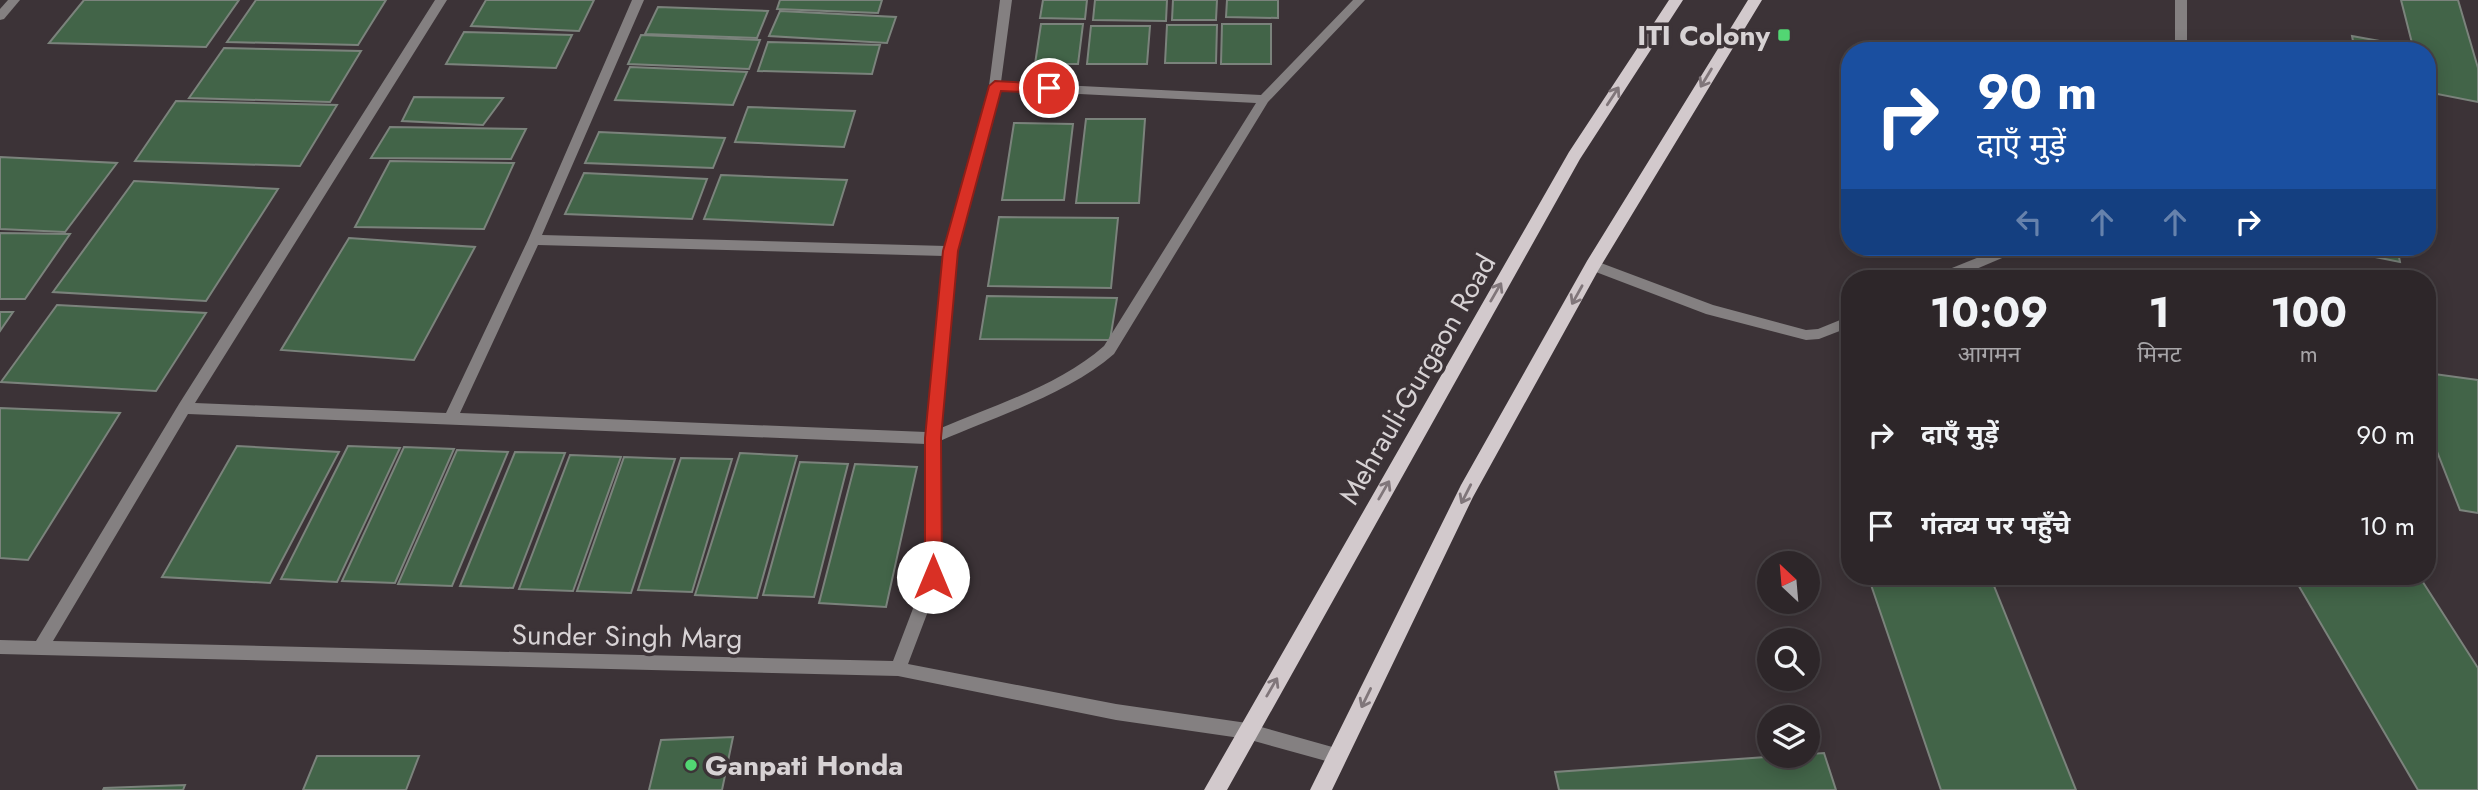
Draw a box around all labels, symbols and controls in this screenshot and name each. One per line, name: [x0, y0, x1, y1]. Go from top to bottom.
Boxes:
place label: ITI Colony: [1637, 15, 1770, 56]
marker: ITI Colony: [1776, 27, 1792, 43]
text: 90 m: [1977, 57, 2097, 127]
pin: [1019, 58, 1079, 118]
one-way arrow: [1698, 68, 1712, 88]
icon: arrive: [1030, 69, 1068, 107]
icon: right: [1862, 70, 1953, 161]
one-way arrow: [1606, 87, 1620, 107]
text: दाएँ मुड़ें: [1977, 122, 2066, 168]
icon: left: [2010, 203, 2048, 241]
icon: ahead: [2083, 203, 2121, 241]
icon: ahead: [2156, 203, 2194, 241]
icon: right: [2229, 203, 2267, 241]
street label: Mehrauli-Gurgaon Road: [1329, 246, 1506, 512]
one-way arrow: [1489, 282, 1503, 302]
text: 10:09: [1930, 282, 2048, 343]
text: 1: [2149, 282, 2170, 343]
text: 100: [2270, 282, 2347, 343]
one-way arrow: [1570, 284, 1584, 304]
text: आगमन: [1958, 337, 2021, 371]
text: मिनट: [2137, 337, 2181, 371]
text: m: [2300, 337, 2318, 371]
text: दाएँ मुड़ें: [1921, 415, 1999, 453]
icon: right: [1862, 416, 1900, 454]
text: 90 m: [2356, 416, 2415, 454]
one-way arrow: [1377, 480, 1391, 500]
one-way arrow: [1459, 483, 1473, 503]
text: गंतव्य पर पहुँचे: [1921, 506, 2070, 544]
icon: arrive: [1862, 507, 1900, 545]
text: 10 m: [2360, 507, 2415, 545]
position arrow: [896, 540, 970, 614]
north arrow: [1757, 551, 1820, 614]
map controls: [1757, 551, 1820, 768]
street label: Sunder Singh Marg: [511, 614, 743, 659]
button: search: [1757, 628, 1820, 691]
one-way arrow: [1265, 678, 1279, 698]
one-way arrow: [1358, 687, 1372, 708]
button: layers: [1757, 705, 1820, 768]
place label: Ganpati Honda: [705, 745, 903, 786]
marker: Ganpati Honda: [683, 757, 699, 773]

